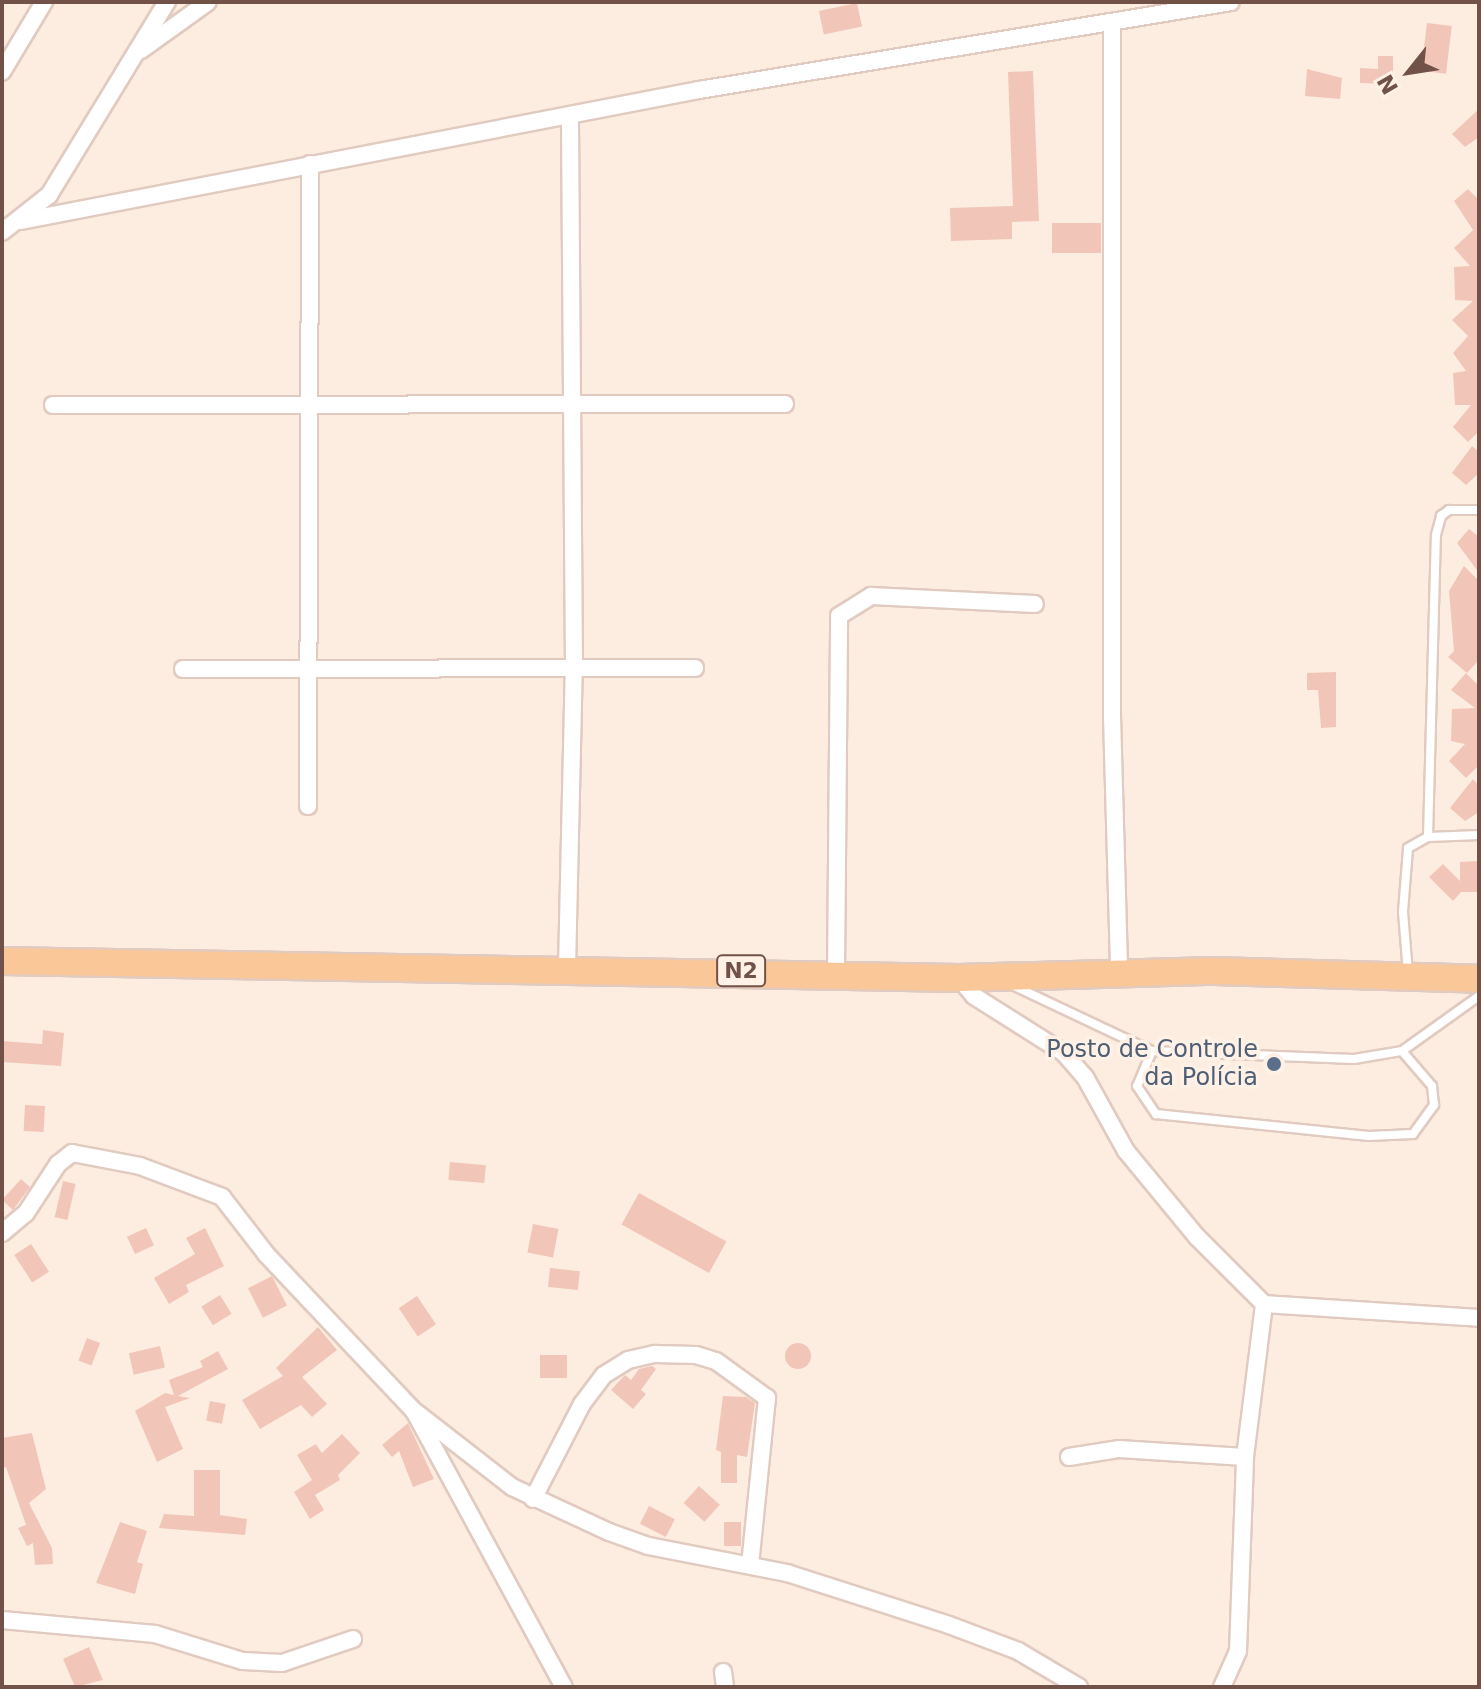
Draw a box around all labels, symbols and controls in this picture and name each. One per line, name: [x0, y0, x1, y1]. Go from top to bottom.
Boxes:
north arrow: [1369, 32, 1449, 112]
text: N: [1372, 70, 1403, 98]
road number: N2: [715, 953, 767, 989]
place label: Posto de Controle da Polícia: [1046, 1036, 1258, 1092]
marker: Posto de Controle da Polícia: [1265, 1055, 1283, 1073]

